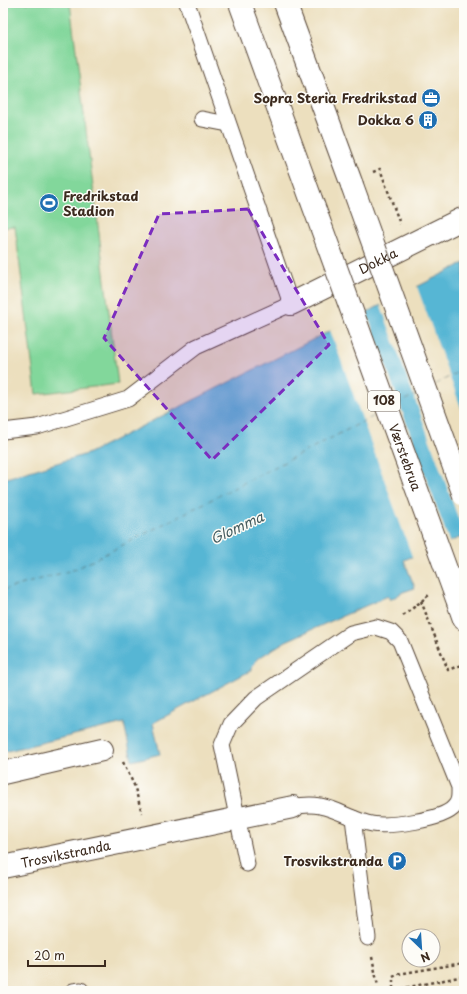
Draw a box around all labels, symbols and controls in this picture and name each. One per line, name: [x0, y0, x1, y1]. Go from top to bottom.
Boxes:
office icon: Sopra Steria Fredrikstad: [420, 87, 442, 109]
place label: Sopra Steria Fredrikstad: [254, 88, 417, 107]
building icon: Dokka 6: [417, 109, 439, 131]
place label: Dokka 6: [358, 110, 414, 129]
place label: Fredrikstad Stadion: [63, 186, 139, 220]
sports icon: Fredrikstad Stadion: [38, 192, 60, 214]
street label: Dokka: [355, 242, 401, 278]
road number: 108: [368, 391, 400, 411]
street label: Værstebrua: [385, 421, 427, 494]
water label: Glomma: [207, 505, 268, 549]
street label: Trosvikstranda: [19, 835, 112, 872]
parking icon: Trosvikstranda: [386, 850, 408, 872]
place label: Trosvikstranda: [284, 851, 383, 870]
north arrow: [401, 928, 441, 968]
scale bar: [28, 942, 105, 968]
text: 20 m: [34, 946, 65, 964]
text: N: [418, 948, 433, 967]

